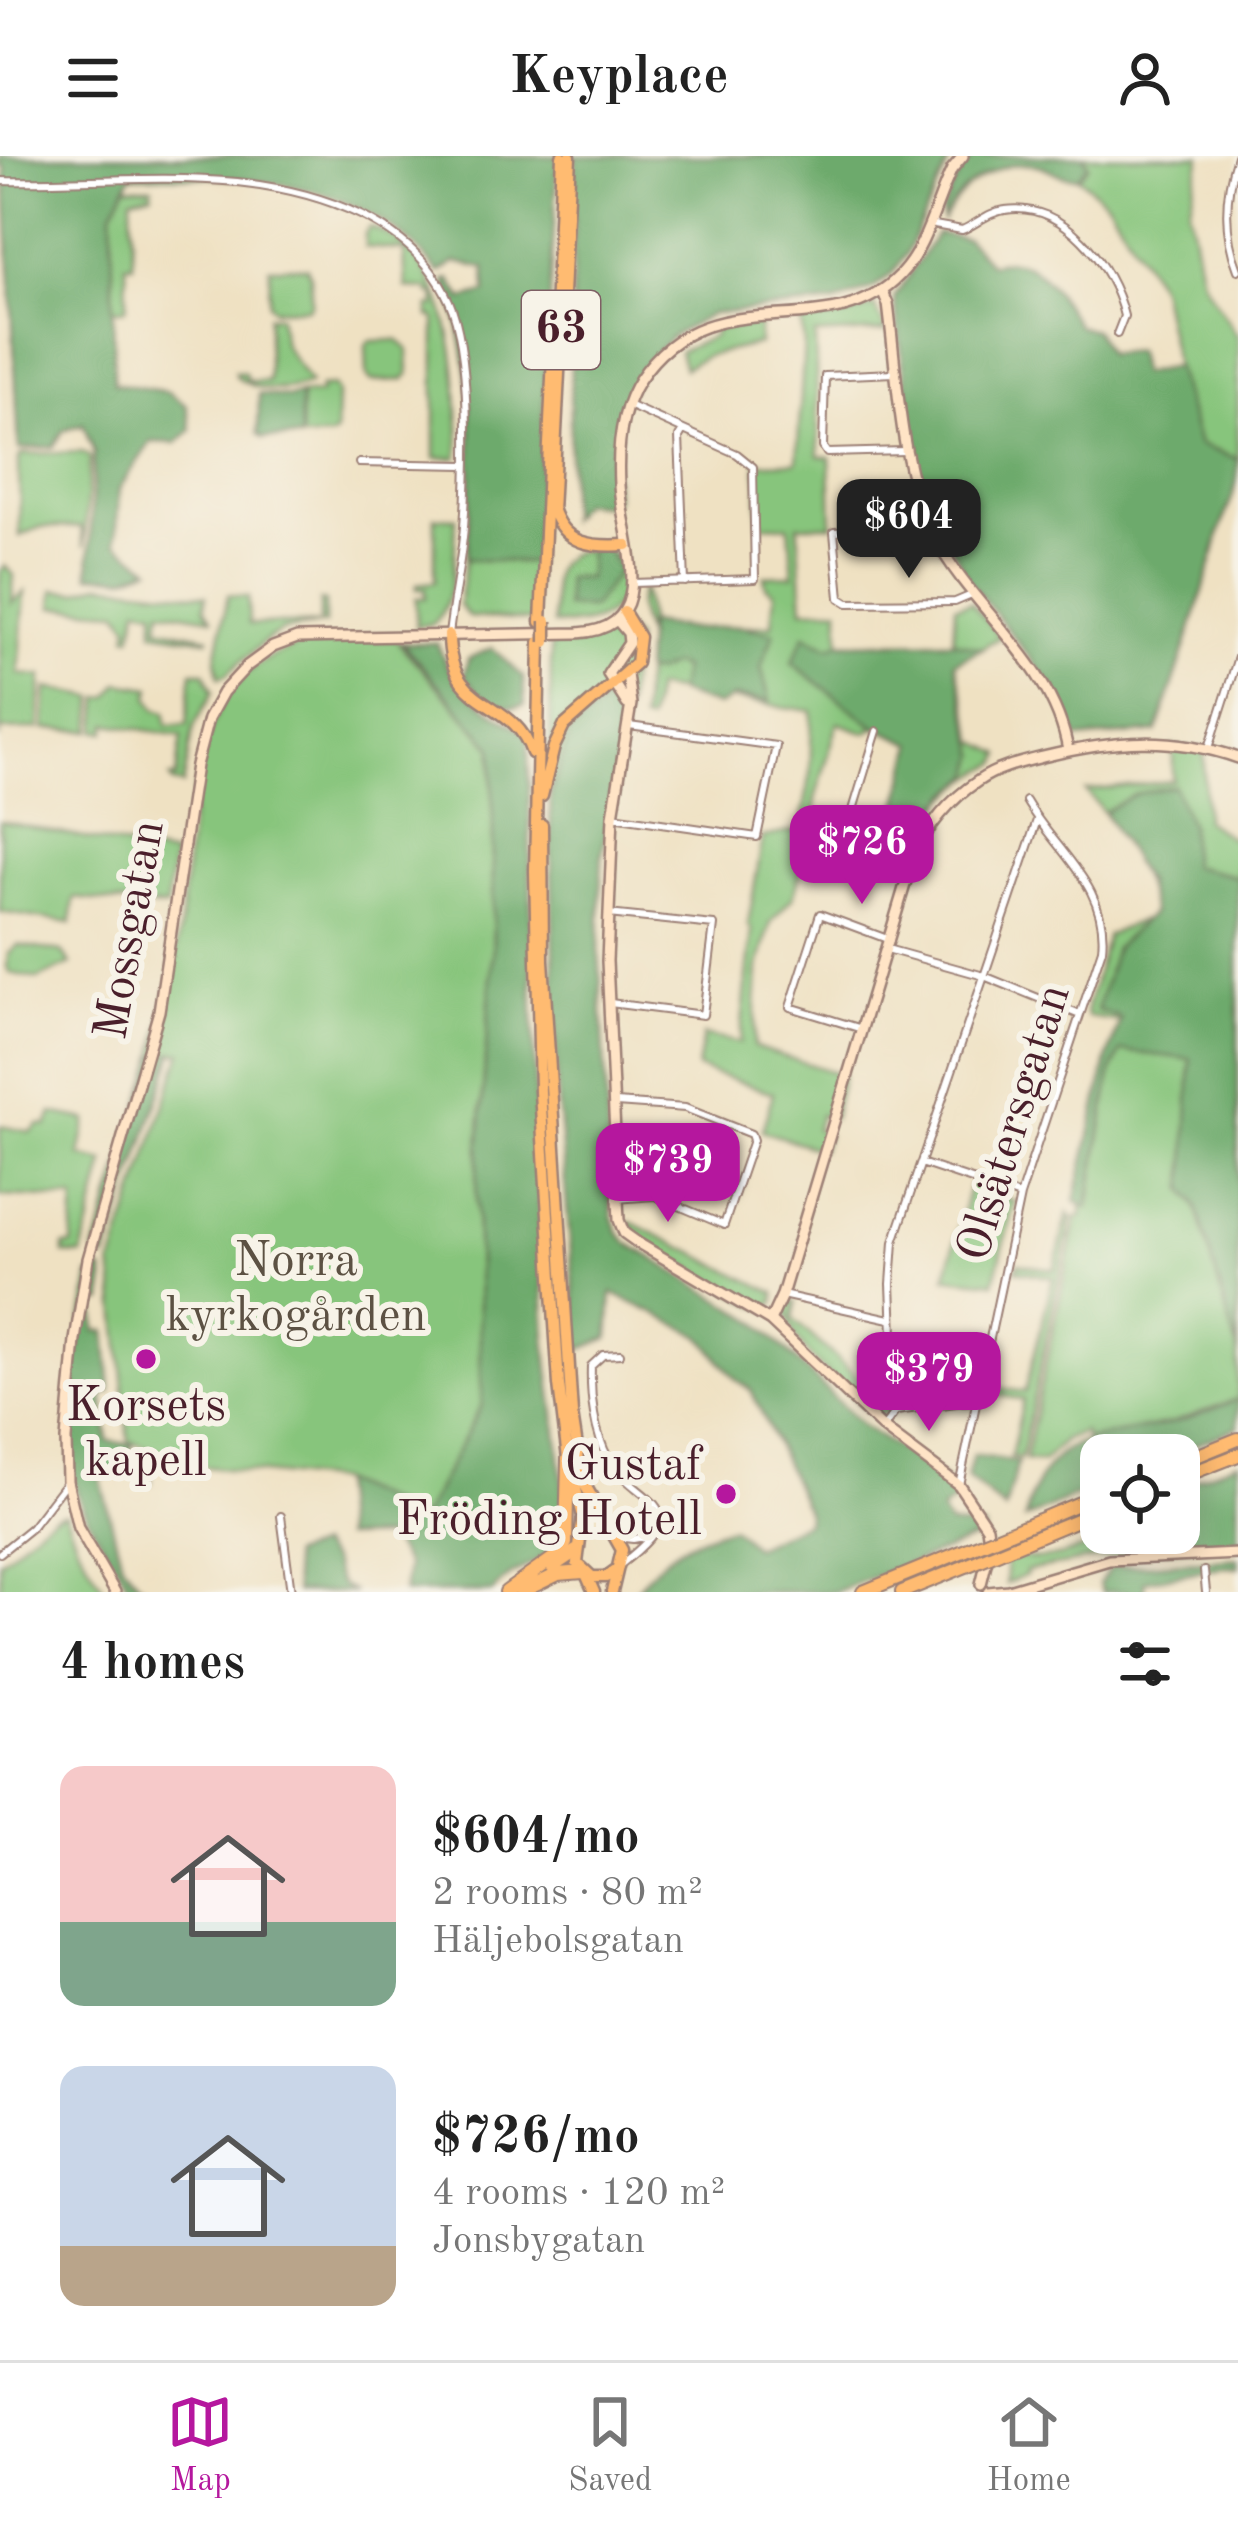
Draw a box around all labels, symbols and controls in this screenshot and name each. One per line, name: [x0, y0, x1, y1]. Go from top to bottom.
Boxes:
icon: menu: [60, 45, 126, 111]
icon: person: [1112, 45, 1178, 111]
text: Keyplace: [509, 51, 729, 105]
road number: 63: [522, 291, 600, 369]
pin: $604: [838, 479, 980, 581]
text: $604: [864, 498, 954, 537]
pin: $726: [791, 805, 933, 907]
street label: Mossgatan: [88, 817, 174, 1043]
text: $726: [817, 824, 907, 863]
street label: Olsätersgatan: [950, 979, 1080, 1267]
pin: $739: [597, 1123, 739, 1225]
text: $739: [623, 1142, 713, 1181]
park label: Norra kyrkogården: [165, 1238, 427, 1341]
pin: $379: [858, 1332, 1000, 1434]
marker: Korsets kapell: [133, 1346, 159, 1372]
text: $379: [884, 1351, 974, 1390]
place label: Korsets kapell: [66, 1383, 226, 1486]
map controls: [1080, 1434, 1200, 1554]
button: locate: [1080, 1434, 1200, 1554]
place label: Gustaf Fröding Hotell: [396, 1442, 704, 1545]
marker: Gustaf Fröding Hotell: [713, 1481, 739, 1507]
icon: filters: [1112, 1631, 1178, 1697]
text: 4 homes: [60, 1639, 245, 1690]
text: $604/mo: [432, 1813, 640, 1864]
icon: home: [156, 1814, 300, 1958]
text: 2 rooms · 80 m²: [432, 1874, 703, 1913]
text: Häljebolsgatan: [432, 1922, 684, 1961]
text: $726/mo: [432, 2113, 640, 2164]
icon: home: [156, 2114, 300, 2258]
text: 4 rooms · 120 m²: [432, 2174, 725, 2213]
text: Jonsbygatan: [432, 2222, 645, 2261]
tab: Map: [167, 2389, 233, 2502]
tab: Saved: [568, 2389, 652, 2502]
tab: Home: [987, 2389, 1071, 2502]

